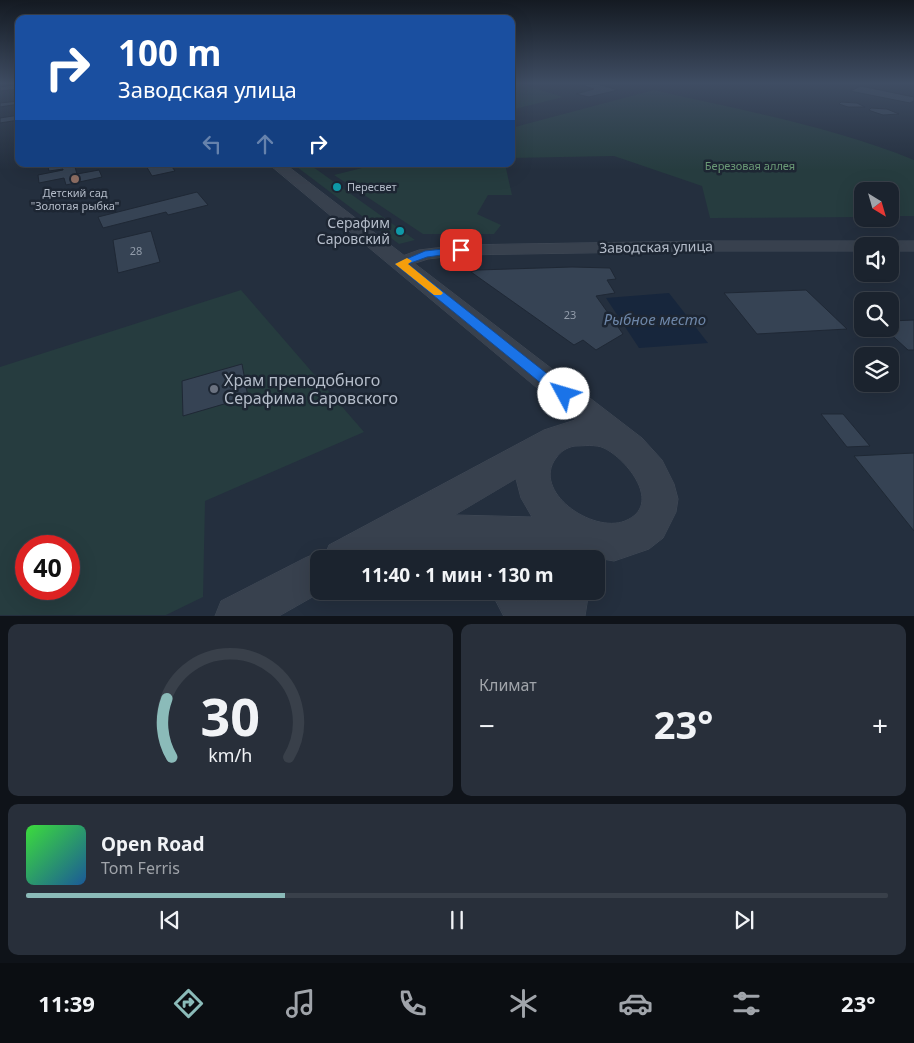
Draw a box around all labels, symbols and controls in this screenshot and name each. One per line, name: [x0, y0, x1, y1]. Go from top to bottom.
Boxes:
text: 100 m: [118, 29, 221, 76]
icon: right: [35, 35, 100, 100]
text: Заводская улица: [118, 74, 297, 104]
icon: left: [198, 130, 226, 158]
icon: ahead: [251, 130, 279, 158]
icon: right: [304, 130, 332, 158]
park label: Березовая аллея: [705, 158, 795, 173]
marker: Детский сад "Золотая рыбка": [69, 173, 81, 185]
place label: Пересвет: [347, 179, 397, 194]
marker: Пересвет: [331, 181, 343, 193]
north arrow: [854, 182, 899, 228]
map controls: [854, 182, 899, 392]
place label: Детский сад "Золотая рыбка": [31, 185, 119, 213]
place label: Серафим Саровский: [317, 213, 390, 248]
marker: Серафим Саровский: [394, 225, 406, 237]
pin: [440, 229, 482, 271]
icon: arrive: [447, 236, 475, 264]
street label: Заводская улица: [599, 236, 713, 257]
button: sound: [854, 237, 899, 282]
house number: 28: [130, 243, 142, 258]
button: search: [854, 292, 899, 337]
house number: 23: [564, 307, 576, 322]
water label: Рыбное место: [604, 309, 706, 329]
button: layers: [854, 347, 899, 392]
position arrow: [537, 367, 589, 419]
place label: Храм преподобного Серафима Саровского: [224, 369, 398, 409]
marker: Храм преподобного Серафима Саровского: [208, 383, 220, 395]
speed limit sign: 40: [15, 535, 80, 600]
text: 11:40 · 1 мин · 130 m: [361, 562, 554, 588]
text: Климат: [479, 674, 537, 696]
text: 30: [201, 680, 260, 751]
text: 23°: [654, 698, 713, 750]
text: −: [479, 706, 495, 744]
text: +: [872, 706, 888, 744]
text: km/h: [209, 743, 252, 767]
text: Open Road: [101, 831, 204, 857]
text: Tom Ferris: [101, 857, 180, 879]
icon: previous: [156, 906, 184, 934]
icon: pause: [443, 906, 471, 934]
icon: next: [730, 906, 758, 934]
icon: directions: [171, 986, 206, 1021]
icon: music: [283, 986, 318, 1021]
icon: phone: [395, 986, 430, 1021]
icon: climate: [506, 986, 541, 1021]
icon: car: [618, 986, 653, 1021]
icon: filters: [729, 986, 764, 1021]
text: 11:39: [38, 988, 95, 1018]
text: 23°: [841, 988, 876, 1018]

